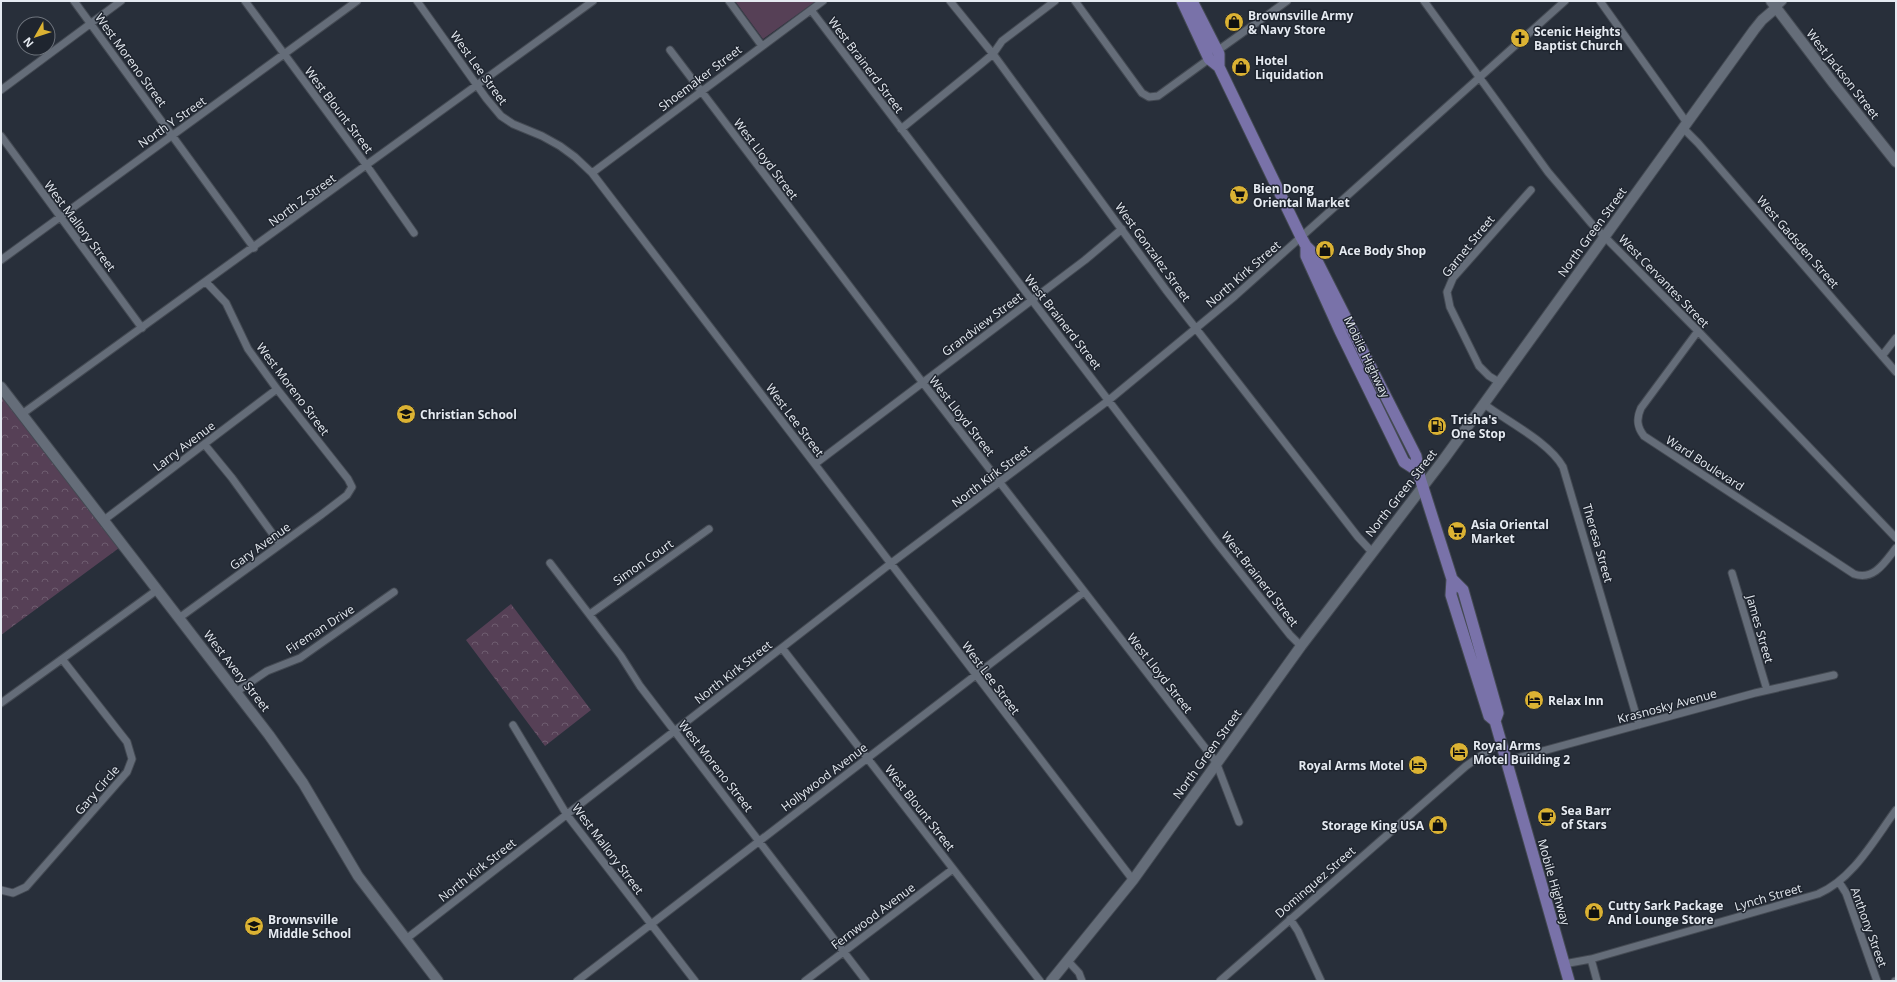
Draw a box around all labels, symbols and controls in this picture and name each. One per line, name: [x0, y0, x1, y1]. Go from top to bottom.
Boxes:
place label: Brownsville Army & Navy Store: [1248, 7, 1354, 38]
street label: West Moreno Street: [91, 10, 171, 110]
shop icon: Brownsville Army & Navy Store: [1223, 11, 1245, 33]
street label: West Brainerd Street: [824, 13, 908, 117]
north arrow: [16, 16, 56, 56]
place label: Scenic Heights Baptist Church: [1534, 23, 1623, 54]
street label: West Jackson Street: [1802, 26, 1884, 122]
church icon: Scenic Heights Baptist Church: [1509, 27, 1531, 49]
street label: West Lee Street: [446, 28, 512, 108]
text: N: [19, 34, 36, 51]
street label: Shoemaker Street: [655, 41, 745, 115]
place label: Hotel Liquidation: [1255, 52, 1324, 83]
shop icon: Hotel Liquidation: [1230, 56, 1252, 78]
street label: West Blount Street: [301, 63, 377, 157]
street label: North Y Street: [135, 92, 209, 152]
street label: West Lloyd Street: [730, 115, 802, 203]
street label: North Z Street: [265, 170, 339, 230]
street label: West Mallory Street: [40, 177, 120, 275]
place label: Bien Dong Oriental Market: [1253, 180, 1350, 211]
supermarket icon: Bien Dong Oriental Market: [1228, 184, 1250, 206]
street label: North Green Street: [1554, 184, 1630, 280]
street label: West Gadsden Street: [1753, 192, 1843, 292]
street label: West Gonzalez Street: [1111, 199, 1195, 305]
street label: Garnet Street: [1438, 211, 1498, 281]
street label: West Cervantes Street: [1615, 231, 1713, 331]
street label: North Kirk Street: [1202, 237, 1284, 311]
shop icon: Ace Body Shop: [1314, 239, 1336, 261]
place label: Ace Body Shop: [1339, 242, 1427, 259]
street label: West Brainerd Street: [1021, 271, 1105, 373]
street label: Grandview Street: [938, 288, 1026, 360]
street label: Mobile Highway: [1340, 313, 1395, 402]
street label: West Moreno Street: [253, 339, 333, 439]
street label: West Lloyd Street: [925, 372, 999, 460]
street label: West Lee Street: [762, 380, 828, 460]
school or university icon: Christian School: [395, 403, 417, 425]
place label: Christian School: [420, 406, 517, 423]
place label: Trisha's One Stop: [1451, 411, 1506, 442]
fuel station icon: Trisha's One Stop: [1426, 415, 1448, 437]
street label: Larry Avenue: [149, 417, 219, 475]
street label: Ward Boulevard: [1663, 431, 1747, 495]
street label: North Kirk Street: [948, 441, 1034, 511]
street label: North Green Street: [1361, 446, 1441, 540]
street label: Theresa Street: [1579, 502, 1617, 584]
place label: Asia Oriental Market: [1471, 516, 1549, 547]
street label: Gary Avenue: [226, 518, 294, 574]
supermarket icon: Asia Oriental Market: [1446, 520, 1468, 542]
street label: West Brainerd Street: [1218, 528, 1302, 630]
street label: Simon Court: [610, 535, 676, 589]
street label: James Street: [1742, 592, 1778, 665]
street label: Fireman Drive: [282, 600, 358, 658]
street label: West Avery Street: [200, 627, 274, 715]
street label: West Lloyd Street: [1123, 629, 1197, 717]
street label: North Kirk Street: [691, 636, 775, 708]
street label: West Lee Street: [958, 638, 1024, 718]
street label: Krasnosky Avenue: [1615, 685, 1719, 727]
hotel icon: Relax Inn: [1523, 689, 1545, 711]
place label: Relax Inn: [1548, 692, 1604, 709]
street label: North Green Street: [1169, 706, 1245, 802]
street label: West Moreno Street: [675, 717, 757, 815]
place label: Royal Arms Motel Building 2: [1473, 737, 1570, 768]
street label: Hollywood Avenue: [777, 739, 871, 815]
hotel icon: Royal Arms Motel Building 2: [1448, 741, 1470, 763]
hotel icon: Royal Arms Motel: [1407, 754, 1429, 776]
place label: Royal Arms Motel: [1298, 757, 1404, 774]
street label: Gary Circle: [71, 761, 123, 818]
street label: West Blount Street: [881, 762, 959, 854]
street label: West Mallory Street: [568, 800, 648, 898]
place label: Sea Barr of Stars: [1561, 802, 1612, 833]
cafe icon: Sea Barr of Stars: [1536, 806, 1558, 828]
shop icon: Storage King USA: [1427, 814, 1449, 836]
place label: Storage King USA: [1322, 817, 1425, 834]
street label: North Kirk Street: [435, 834, 519, 906]
street label: Mobile Highway: [1534, 837, 1575, 928]
street label: Dominquez Street: [1271, 842, 1359, 922]
street label: Fernwood Avenue: [827, 879, 919, 953]
street label: Lynch Street: [1732, 879, 1804, 915]
street label: Anthony Street: [1847, 885, 1891, 969]
place label: Cutty Sark Package And Lounge Store: [1608, 897, 1723, 928]
shop icon: Cutty Sark Package And Lounge Store: [1583, 901, 1605, 923]
place label: Brownsville Middle School: [268, 911, 351, 942]
school or university icon: Brownsville Middle School: [243, 915, 265, 937]

